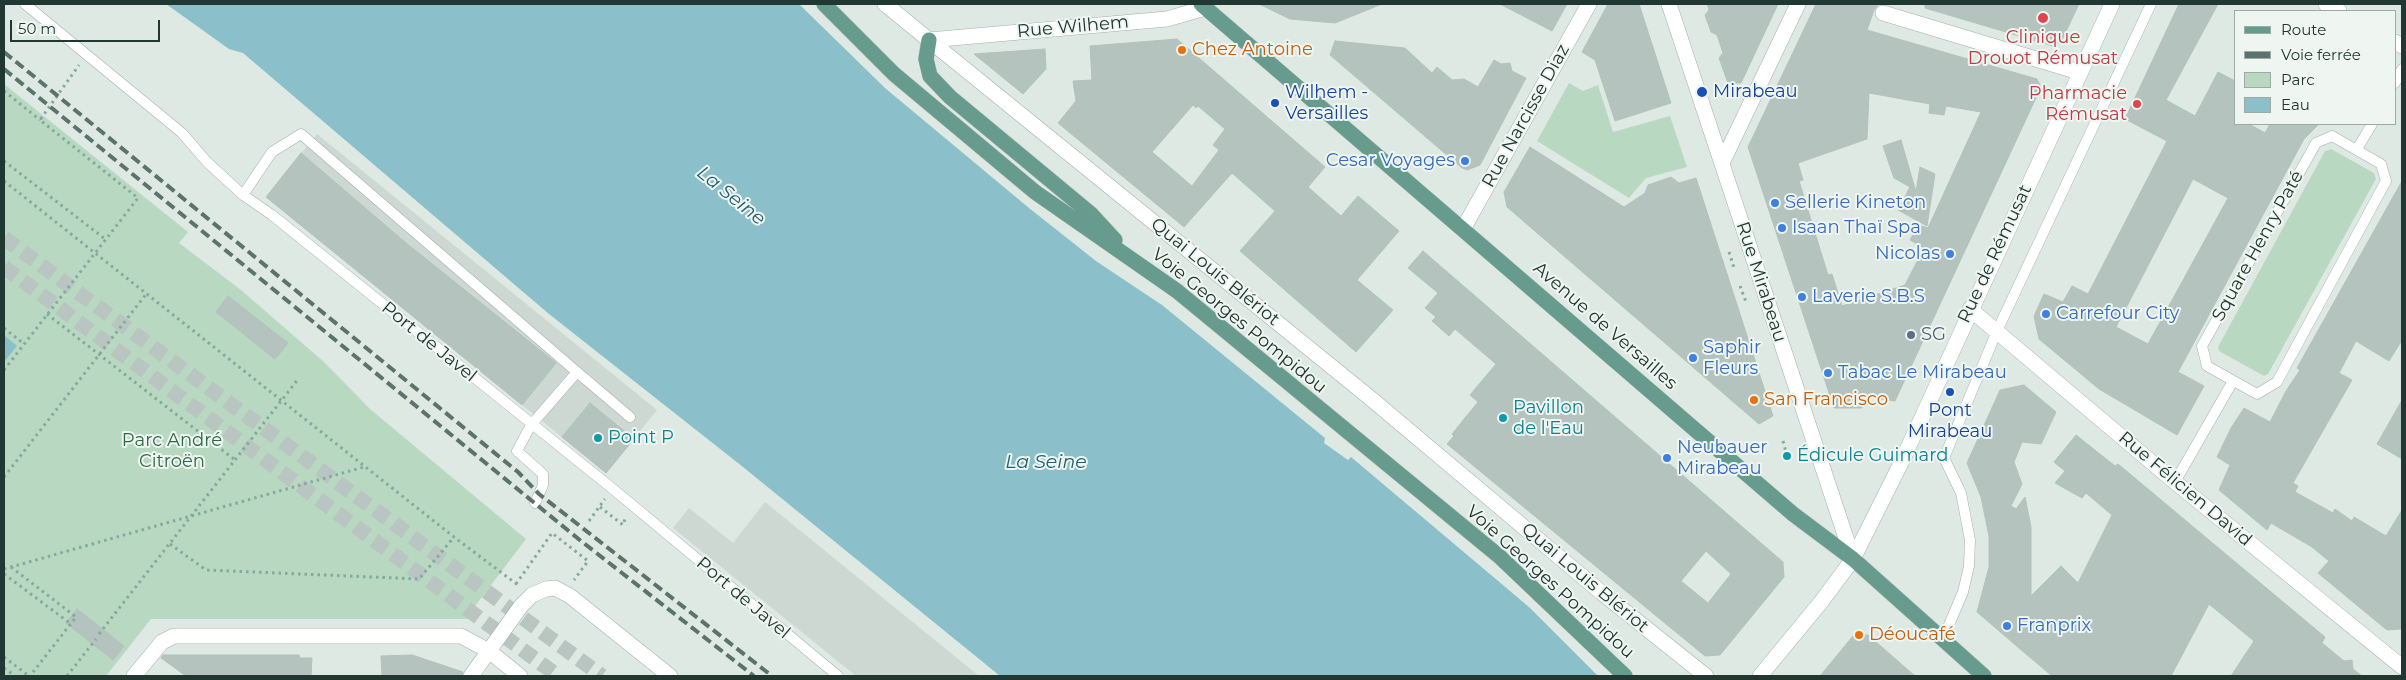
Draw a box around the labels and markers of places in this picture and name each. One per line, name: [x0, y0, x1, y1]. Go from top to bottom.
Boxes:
marker: Clinique Drouot Rémusat: [2036, 11, 2050, 25]
place label: Clinique Drouot Rémusat: [1968, 27, 2118, 70]
place label: Chez Antoine: [1192, 39, 1313, 61]
marker: Chez Antoine: [1176, 44, 1188, 56]
place label: Mirabeau: [1713, 81, 1798, 103]
place label: Wilhem - Versailles: [1285, 82, 1368, 125]
place label: Pharmacie Rémusat: [2029, 83, 2127, 126]
marker: Mirabeau: [1695, 85, 1709, 99]
marker: Wilhem - Versailles: [1269, 97, 1281, 109]
marker: Pharmacie Rémusat: [2131, 98, 2143, 110]
place label: Cesar Voyages: [1326, 150, 1455, 172]
marker: Cesar Voyages: [1459, 155, 1471, 167]
place label: Sellerie Kineton: [1785, 192, 1926, 214]
marker: Sellerie Kineton: [1769, 197, 1781, 209]
place label: Isaan Thaï Spa: [1792, 217, 1921, 239]
marker: Isaan Thaï Spa: [1776, 222, 1788, 234]
place label: Nicolas: [1875, 243, 1940, 265]
marker: Nicolas: [1944, 248, 1956, 260]
place label: Laverie S.B.S: [1812, 286, 1925, 308]
marker: Laverie S.B.S: [1796, 291, 1808, 303]
place label: Carrefour City: [2056, 303, 2179, 325]
marker: Carrefour City: [2040, 308, 2052, 320]
place label: SG: [1921, 324, 1946, 346]
marker: SG: [1905, 329, 1917, 341]
place label: Saphir Fleurs: [1703, 337, 1761, 379]
marker: Saphir Fleurs: [1687, 352, 1699, 364]
place label: Tabac Le Mirabeau: [1838, 362, 2007, 384]
marker: Tabac Le Mirabeau: [1822, 367, 1834, 379]
marker: Pont Mirabeau: [1944, 386, 1956, 398]
place label: San Francisco: [1764, 389, 1888, 411]
marker: San Francisco: [1748, 394, 1760, 406]
place label: Pavillon de l'Eau: [1513, 397, 1584, 439]
place label: Pont Mirabeau: [1908, 400, 1992, 442]
marker: Pavillon de l'Eau: [1497, 412, 1509, 424]
place label: Point P: [608, 427, 674, 449]
marker: Point P: [592, 432, 604, 444]
place label: Neubauer Mirabeau: [1677, 437, 1768, 479]
place label: Édicule Guimard: [1797, 445, 1948, 467]
marker: Édicule Guimard: [1781, 450, 1793, 462]
marker: Neubauer Mirabeau: [1661, 452, 1673, 464]
place label: Franprix: [2017, 615, 2091, 637]
marker: Franprix: [2001, 620, 2013, 632]
place label: Déoucafé: [1869, 624, 1956, 646]
marker: Déoucafé: [1853, 629, 1865, 641]

